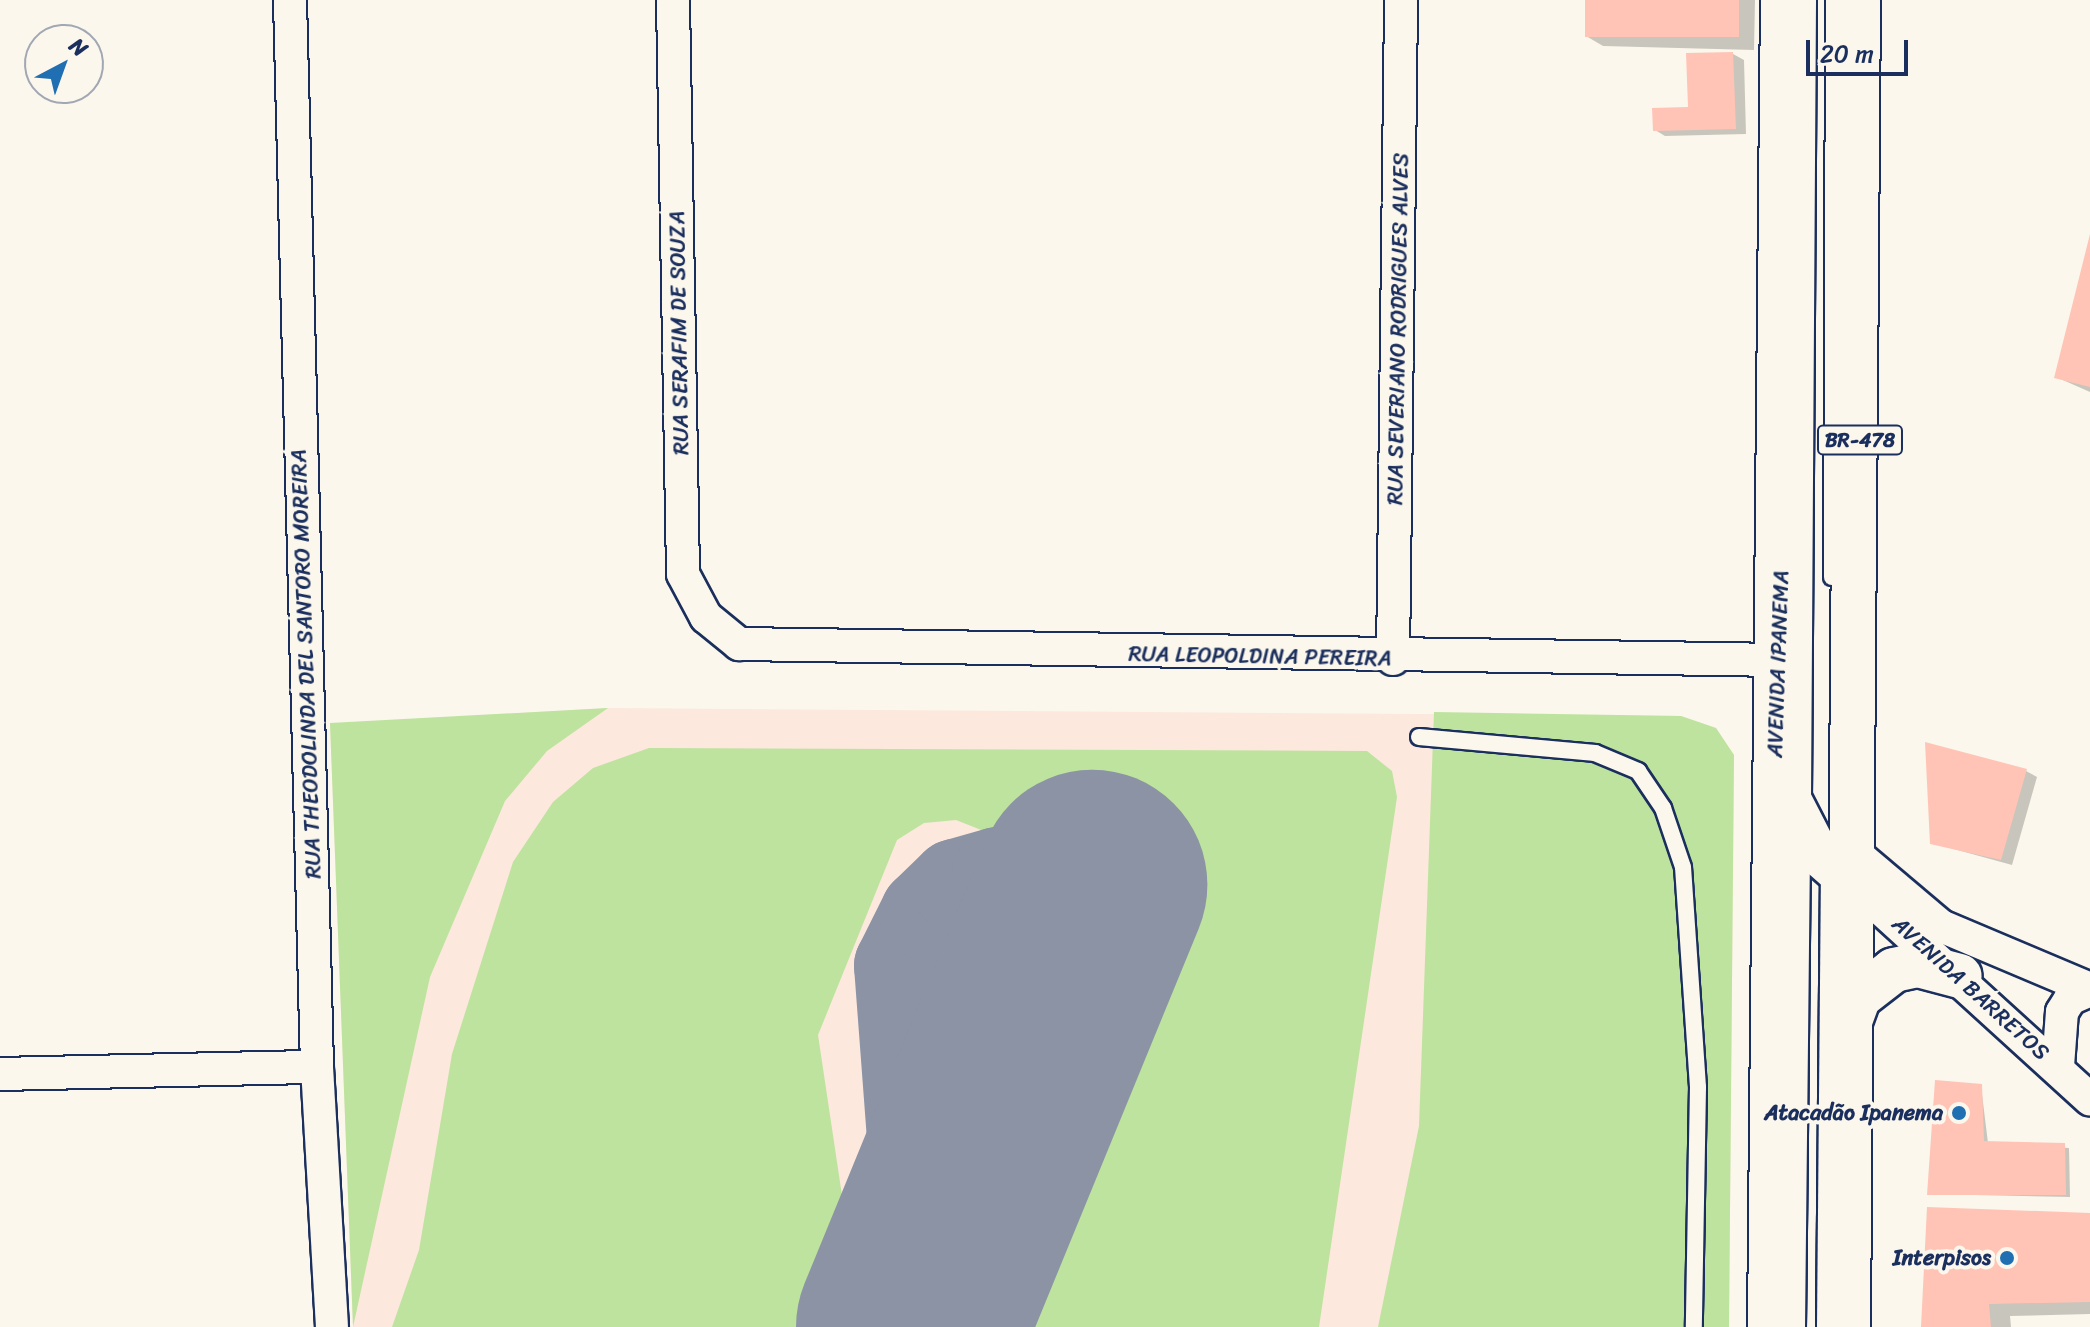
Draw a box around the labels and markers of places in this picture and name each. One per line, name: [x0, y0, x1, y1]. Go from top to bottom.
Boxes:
place label: Atacadão Ipanema: [1764, 1100, 1943, 1126]
marker: Atacadão Ipanema: [1950, 1104, 1968, 1122]
place label: Interpisos: [1893, 1245, 1991, 1271]
marker: Interpisos: [1998, 1249, 2016, 1267]

